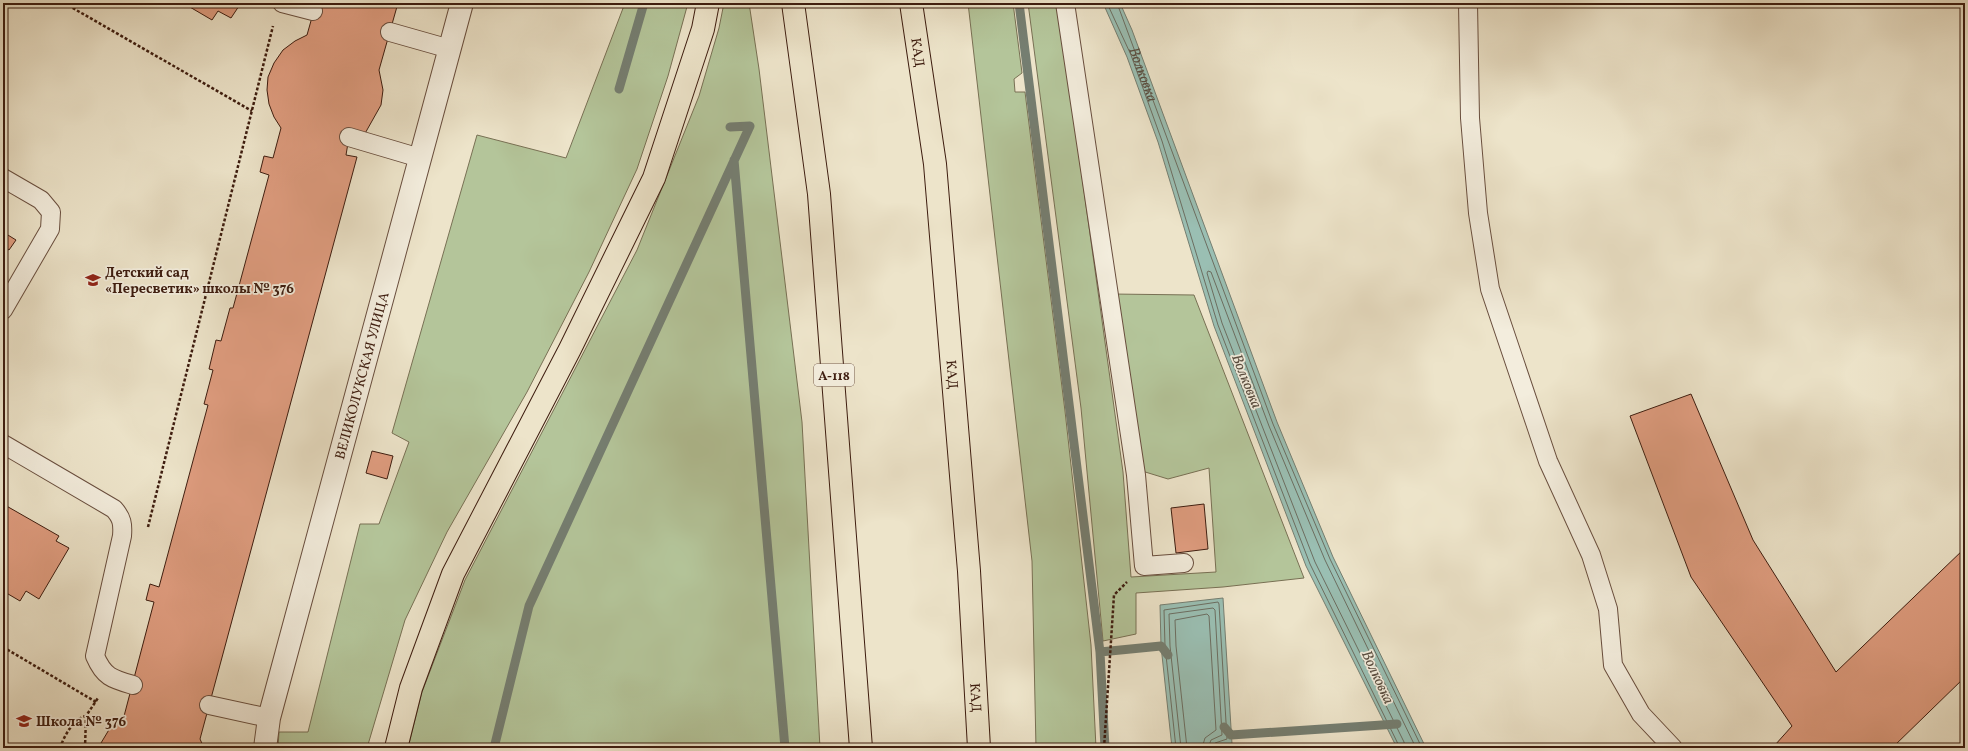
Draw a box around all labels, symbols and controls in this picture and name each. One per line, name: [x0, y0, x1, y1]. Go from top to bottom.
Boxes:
street label: КАД: [905, 37, 928, 69]
water label: Волковка: [1122, 44, 1162, 105]
place label: Детский сад «Пересветик» школы № 376: [105, 264, 294, 299]
school or university icon: Детский сад «Пересветик» школы № 376: [84, 271, 102, 289]
street label: ВЕЛИКОЛУКСКАЯ УЛИЦА: [331, 290, 395, 462]
water label: Волковка: [1225, 351, 1266, 412]
street label: КАД: [940, 359, 962, 390]
road number: А-118: [814, 364, 854, 386]
water label: Волковка: [1355, 647, 1398, 708]
street label: КАД: [964, 682, 985, 713]
school or university icon: Школа № 376: [15, 712, 33, 730]
place label: Школа № 376: [36, 713, 126, 732]

